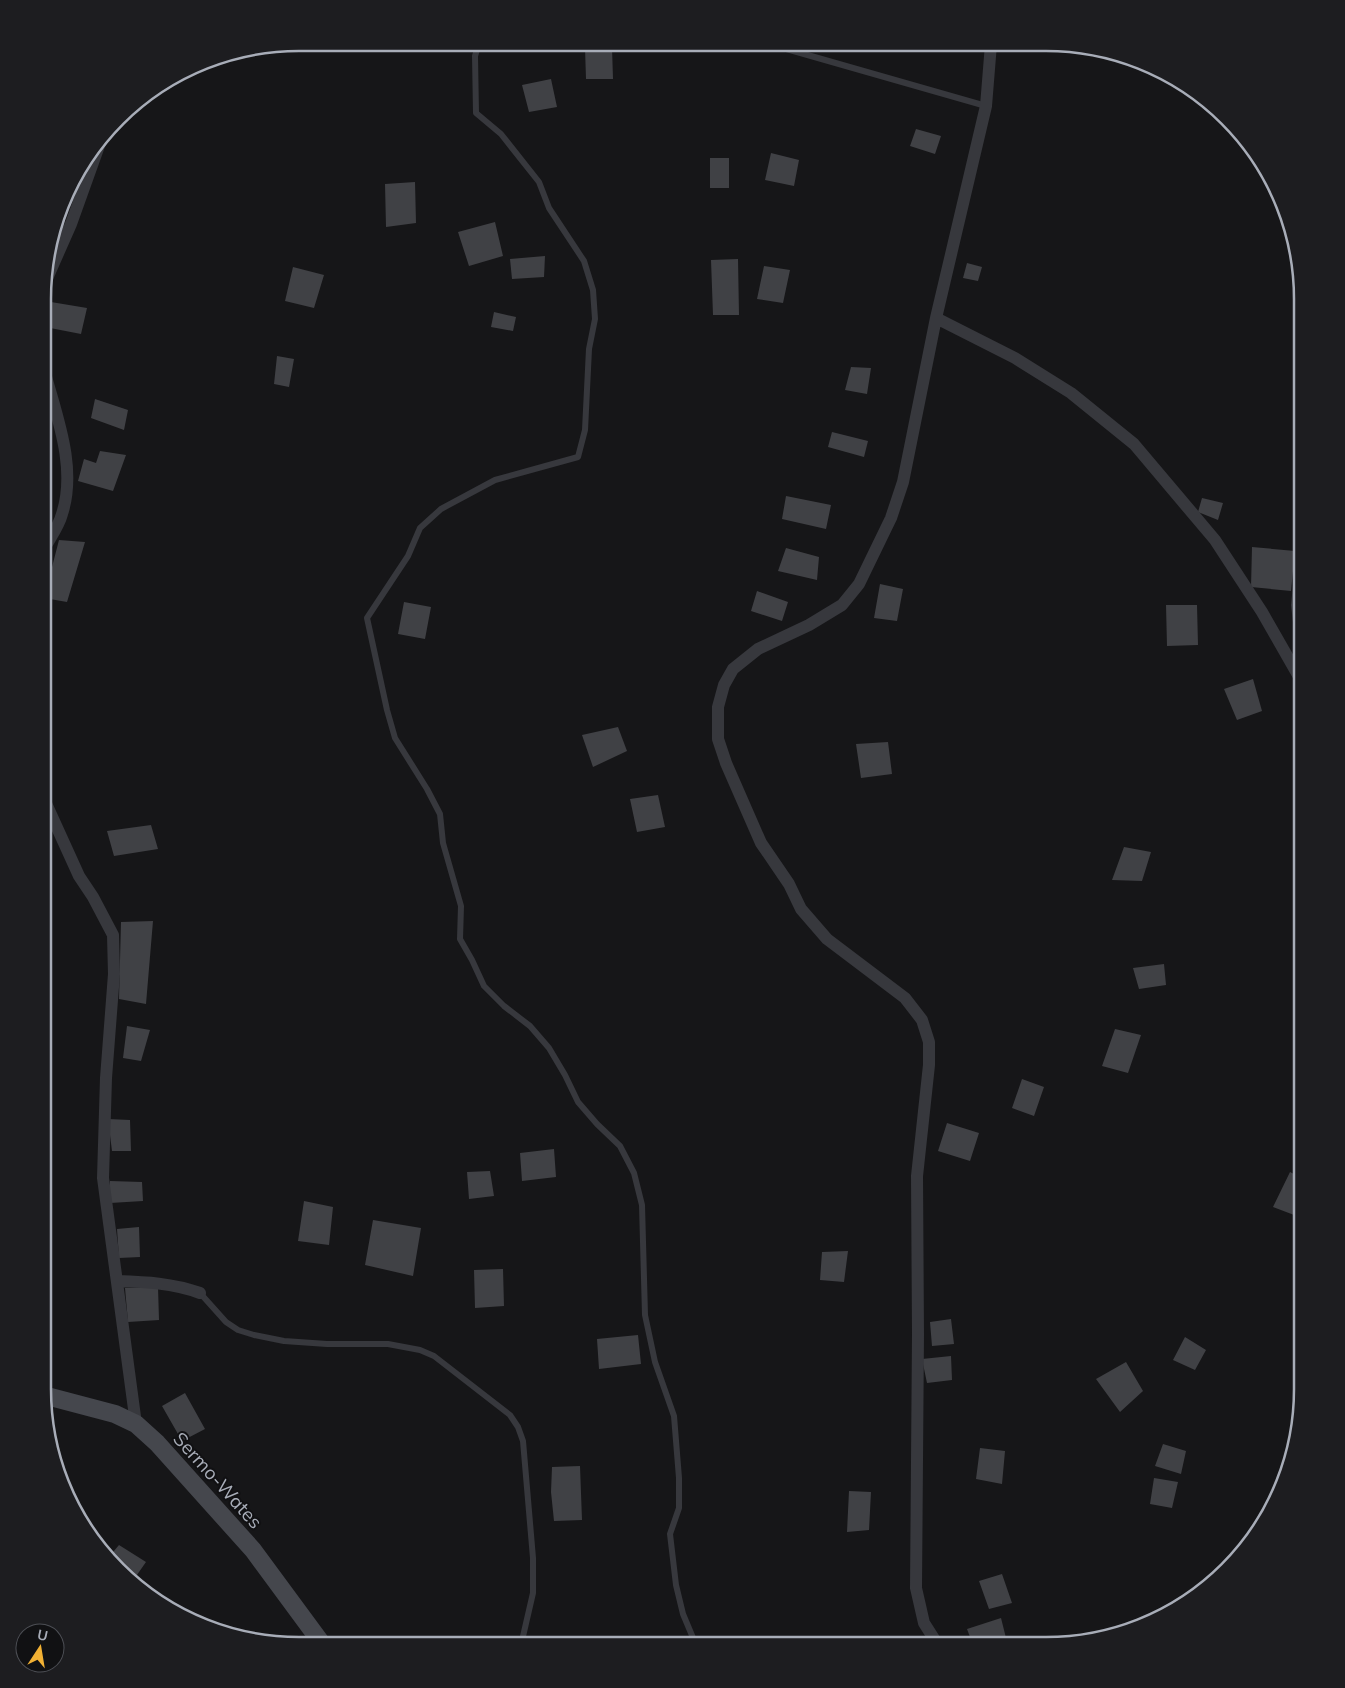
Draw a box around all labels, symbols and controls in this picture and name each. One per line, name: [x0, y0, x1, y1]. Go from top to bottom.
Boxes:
street label: Sermo-Wates: [168, 1427, 268, 1533]
north arrow: [15, 1623, 65, 1673]
text: U: [36, 1625, 50, 1645]

